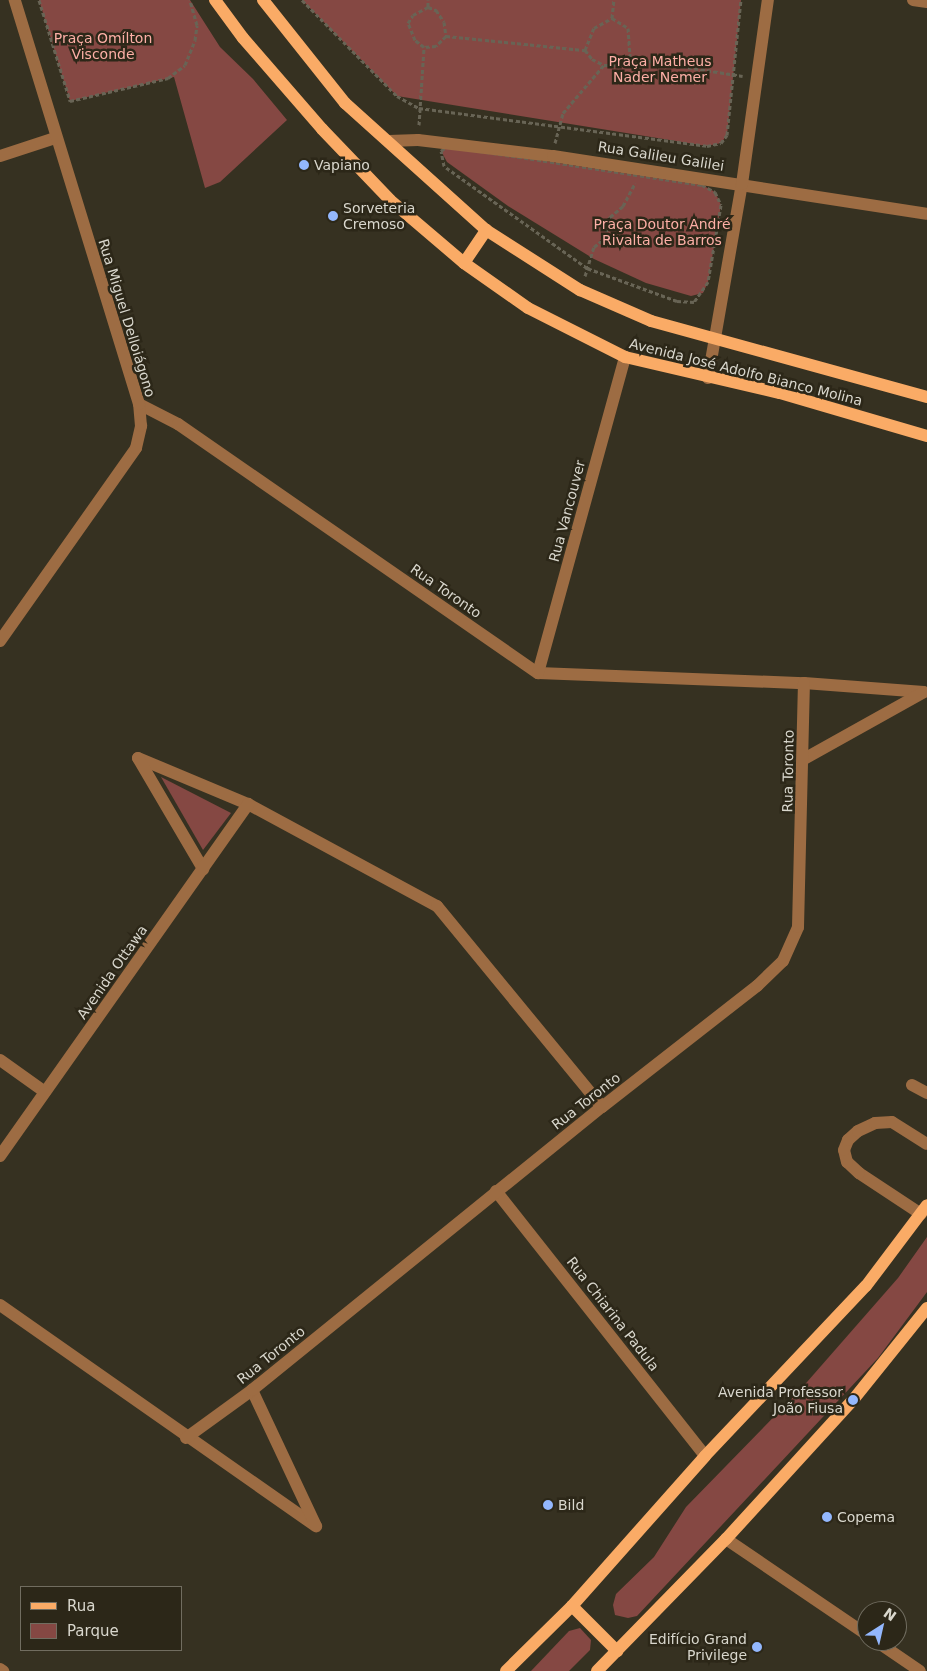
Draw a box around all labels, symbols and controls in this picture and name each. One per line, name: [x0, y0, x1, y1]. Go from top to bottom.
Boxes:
park label: Praça Omílton Visconde: [54, 30, 152, 62]
park label: Praça Matheus Nader Nemer: [608, 53, 712, 85]
street label: Rua Galileu Galilei: [597, 138, 725, 174]
place label: Vapiano: [314, 157, 370, 173]
marker: Vapiano: [298, 159, 310, 171]
place label: Sorveteria Cremoso: [343, 200, 415, 232]
marker: Sorveteria Cremoso: [327, 210, 339, 222]
park label: Praça Doutor André Rivalta de Barros: [593, 216, 731, 248]
street label: Rua Miguel Delloiágono: [95, 237, 159, 399]
street label: Avenida José Adolfo Bianco Molina: [628, 335, 864, 409]
street label: Rua Vancouver: [545, 458, 589, 564]
street label: Rua Toronto: [407, 560, 485, 622]
street label: Rua Toronto: [779, 730, 797, 812]
street label: Avenida Ottawa: [73, 922, 151, 1022]
street label: Rua Toronto: [548, 1069, 624, 1133]
street label: Rua Chiarina Padula: [563, 1254, 663, 1374]
street label: Rua Toronto: [234, 1322, 308, 1388]
place label: Avenida Professor João Fiusa: [718, 1384, 843, 1416]
marker: Avenida Professor João Fiusa: [847, 1394, 859, 1406]
place label: Bild: [558, 1497, 584, 1513]
marker: Bild: [542, 1499, 554, 1511]
place label: Copema: [837, 1509, 895, 1525]
marker: Copema: [821, 1511, 833, 1523]
legend: [20, 1586, 182, 1651]
text: Rua: [67, 1597, 95, 1615]
north arrow: [857, 1601, 907, 1651]
text: N: [881, 1605, 899, 1624]
text: Parque: [67, 1622, 119, 1640]
place label: Edifício Grand Privilege: [649, 1631, 747, 1664]
marker: Edifício Grand Privilege: [751, 1641, 763, 1653]

